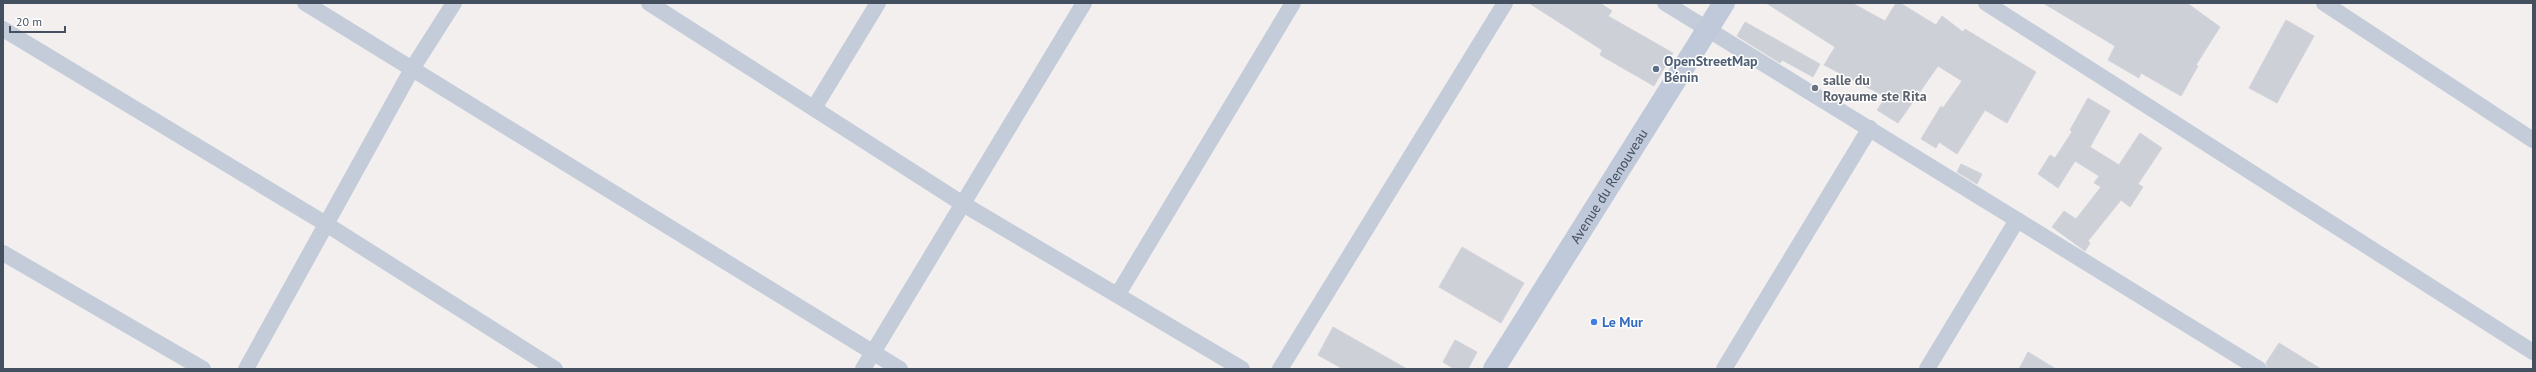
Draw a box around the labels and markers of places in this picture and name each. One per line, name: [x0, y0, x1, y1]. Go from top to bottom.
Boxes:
place label: OpenStreetMap Bénin: [1664, 52, 1758, 86]
marker: OpenStreetMap Bénin: [1651, 64, 1661, 74]
place label: salle du Royaume ste Rita: [1823, 71, 1927, 105]
marker: salle du Royaume ste Rita: [1810, 83, 1820, 93]
place label: Le Mur: [1602, 313, 1643, 331]
marker: Le Mur: [1589, 317, 1599, 327]

